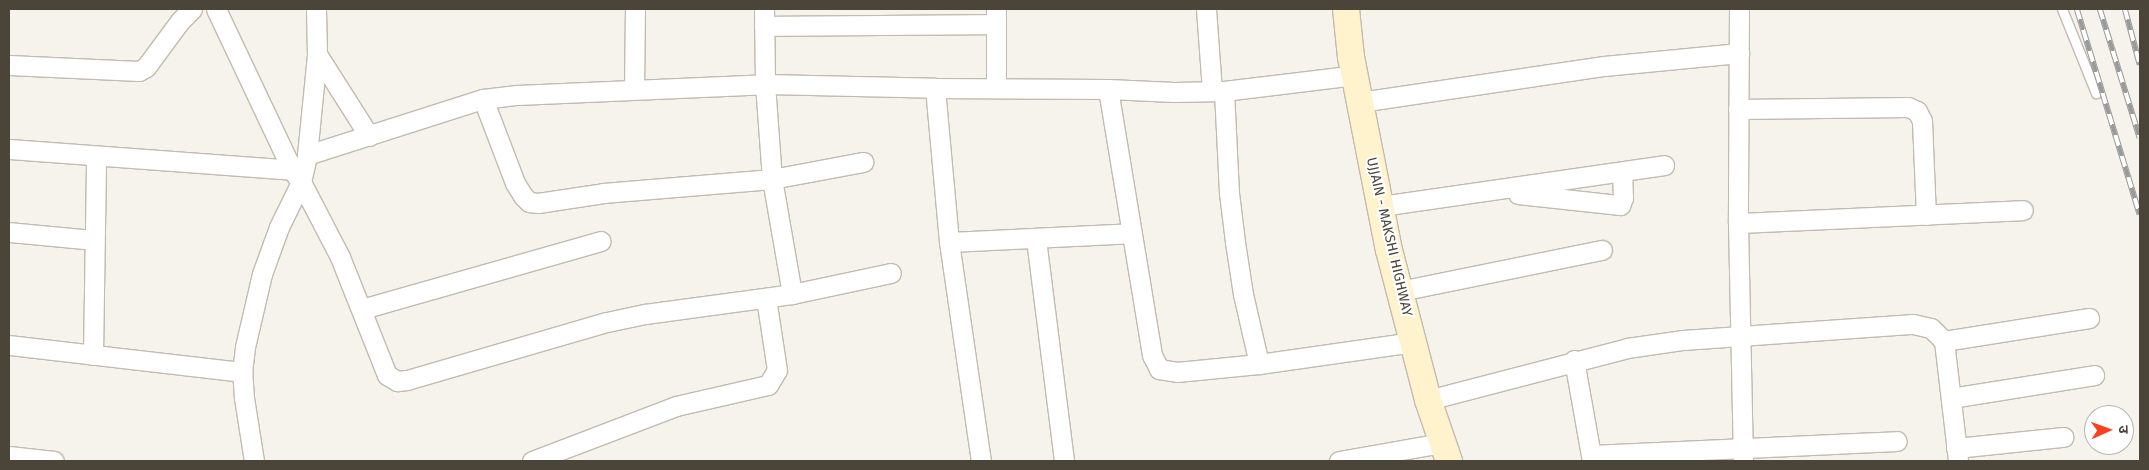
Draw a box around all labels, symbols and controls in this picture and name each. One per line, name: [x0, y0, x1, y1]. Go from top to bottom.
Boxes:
street label: UJJAIN - MAKSHI HIGHWAY: [1362, 156, 1416, 318]
north arrow: [2084, 405, 2134, 455]
text: उ: [2115, 425, 2132, 434]

